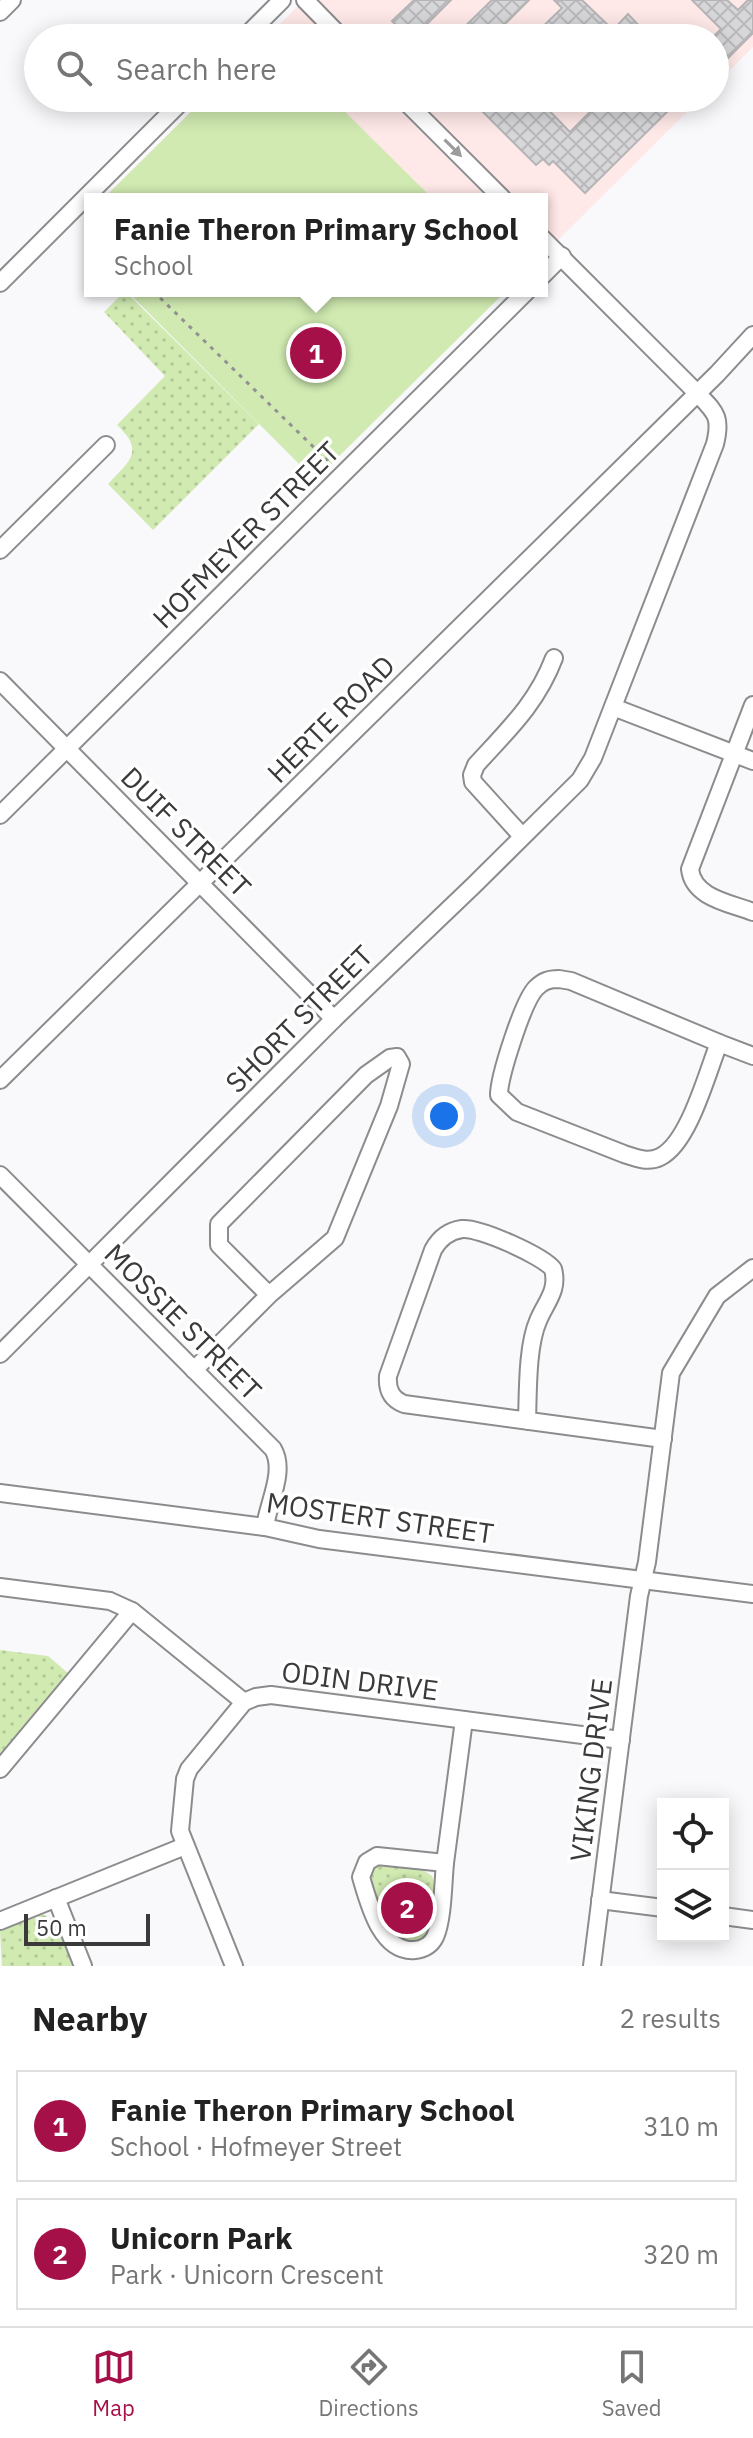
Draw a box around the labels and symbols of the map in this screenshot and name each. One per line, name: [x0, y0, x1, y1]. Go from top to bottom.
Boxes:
one-way arrow: [443, 139, 462, 157]
pin: 1: [290, 323, 342, 383]
street label: HOFMEYER STREET: [144, 433, 347, 636]
street label: HERTE ROAD: [259, 647, 402, 790]
street label: DUIF STREET: [113, 759, 259, 905]
street label: SHORT STREET: [217, 937, 380, 1100]
your location: [424, 1096, 464, 1136]
street label: MOSSIE STREET: [97, 1235, 270, 1408]
street label: MOSTERT STREET: [264, 1483, 496, 1552]
street label: ODIN DRIVE: [280, 1653, 440, 1708]
street label: VIKING DRIVE: [561, 1676, 620, 1864]
pin: 2: [381, 1878, 433, 1938]
scale bar: [24, 1910, 150, 1946]

